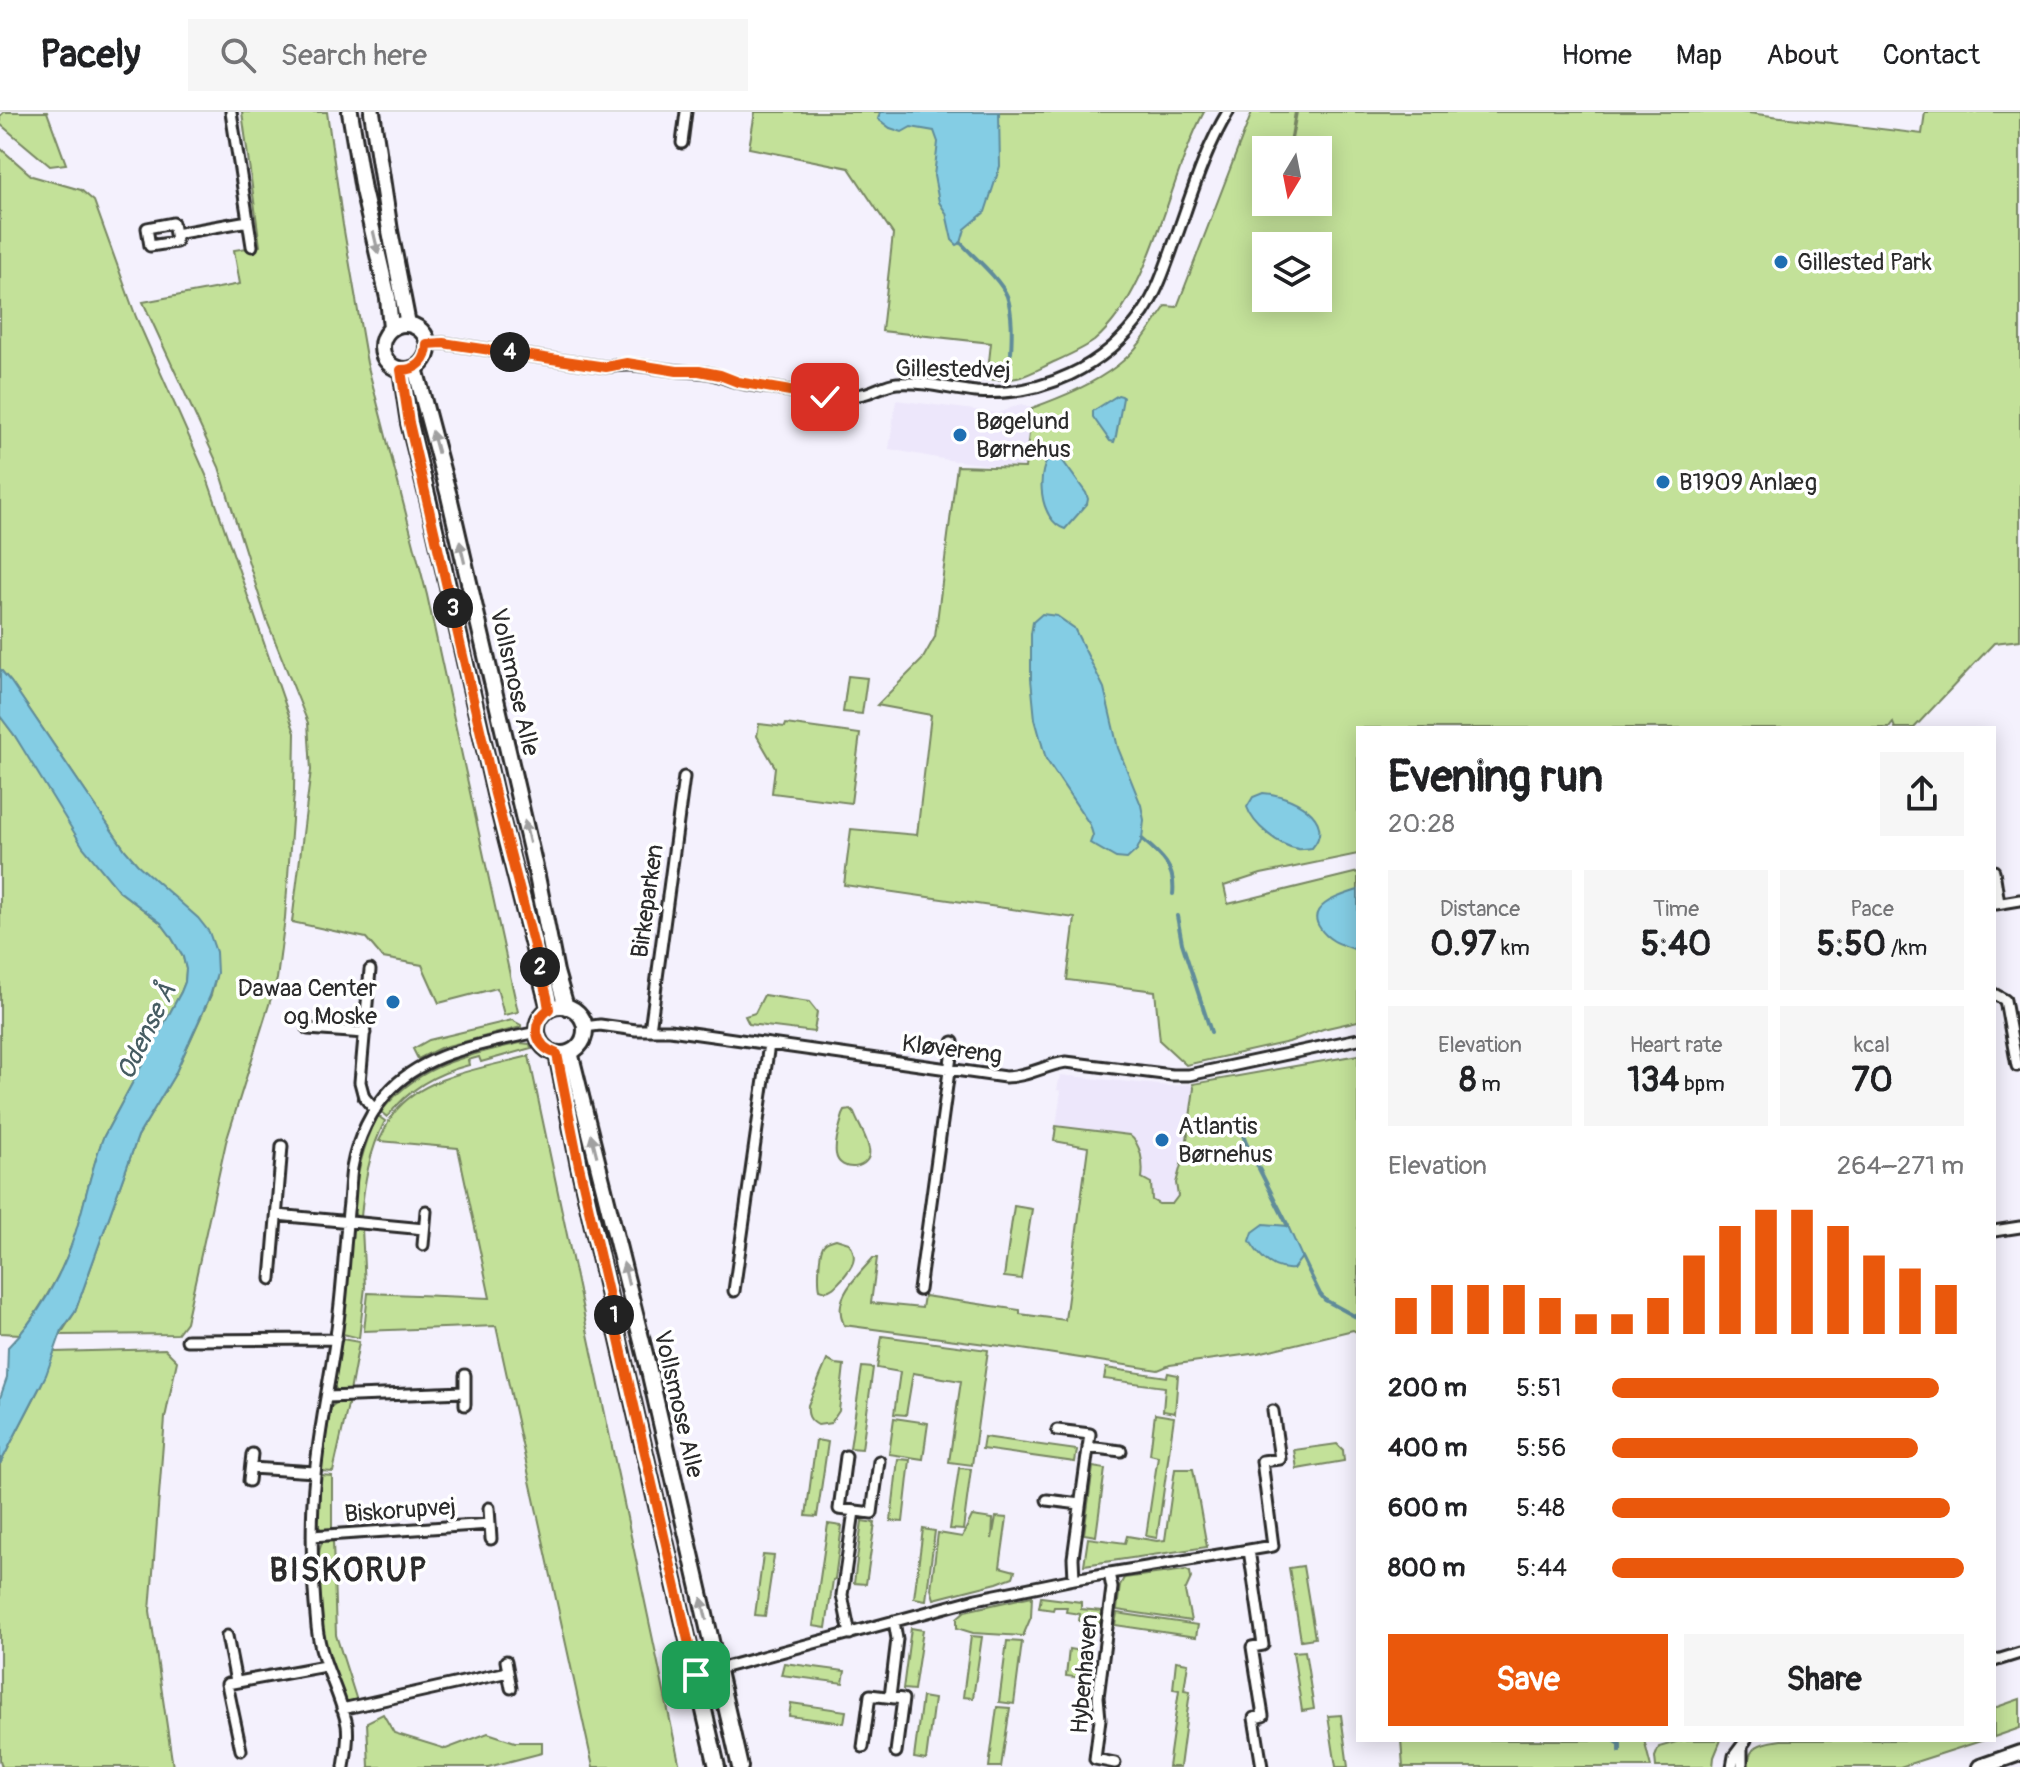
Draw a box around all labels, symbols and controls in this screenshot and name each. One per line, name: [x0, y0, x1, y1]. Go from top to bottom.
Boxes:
search box: [188, 19, 748, 91]
text: Pacely: [40, 31, 140, 79]
icon: search: [216, 33, 260, 77]
text: Search here: [280, 37, 427, 74]
text: Home: [1561, 38, 1632, 73]
text: Map: [1676, 38, 1722, 73]
text: About: [1766, 38, 1839, 73]
text: Contact: [1883, 38, 1980, 73]
north arrow: [1252, 136, 1332, 216]
map controls: [1252, 136, 1332, 312]
one-way arrow: [370, 231, 383, 256]
button: layers: [1252, 232, 1332, 312]
place label: Gillested Park: [1797, 248, 1932, 277]
marker: Gillested Park: [1772, 253, 1790, 271]
pin: 4: [490, 332, 530, 372]
text: 4: [504, 338, 516, 366]
street label: Gillestedvej: [895, 354, 1011, 385]
pin: [791, 363, 859, 431]
icon: check: [803, 375, 847, 419]
place label: Bøgelund Børnehus: [976, 407, 1071, 464]
marker: Bøgelund Børnehus: [951, 426, 969, 444]
one-way arrow: [428, 430, 441, 454]
place label: B1909 Anlæg: [1679, 468, 1817, 497]
marker: B1909 Anlæg: [1654, 473, 1672, 491]
one-way arrow: [455, 539, 468, 564]
pin: 3: [433, 588, 473, 628]
text: 3: [447, 594, 459, 622]
street label: Vollsmose Alle: [483, 606, 546, 759]
text: Evening run: [1388, 750, 1603, 805]
button: share: [1880, 752, 1964, 836]
text: 20:28: [1388, 808, 1455, 840]
one-way arrow: [520, 820, 533, 845]
street label: Birkeparken: [625, 842, 670, 960]
text: Distance: [1440, 895, 1520, 923]
text: Time: [1653, 895, 1699, 923]
text: Pace: [1850, 895, 1894, 923]
text: 0.97: [1430, 923, 1496, 966]
text: 5:40: [1641, 923, 1711, 966]
text: 5:50: [1817, 923, 1886, 966]
text: km: [1496, 934, 1530, 962]
text: /km: [1886, 934, 1927, 962]
pin: 2: [520, 947, 560, 987]
text: 2: [534, 953, 546, 981]
place label: Dawaa Center og Moske: [237, 974, 377, 1031]
water label: Odense Å: [109, 977, 184, 1085]
marker: Dawaa Center og Moske: [384, 993, 402, 1011]
street label: Kløvereng: [900, 1029, 1004, 1070]
text: Elevation: [1438, 1031, 1522, 1059]
text: Heart rate: [1630, 1031, 1722, 1059]
text: kcal: [1854, 1031, 1890, 1059]
text: 8: [1459, 1059, 1476, 1102]
text: 134: [1627, 1059, 1679, 1102]
text: 70: [1851, 1059, 1893, 1102]
text: m: [1476, 1070, 1501, 1098]
text: bpm: [1679, 1070, 1725, 1098]
place label: Atlantis Børnehus: [1178, 1112, 1273, 1169]
marker: Atlantis Børnehus: [1153, 1131, 1171, 1149]
one-way arrow: [587, 1133, 600, 1158]
text: Elevation: [1388, 1150, 1487, 1182]
text: 264–271 m: [1837, 1150, 1964, 1182]
one-way arrow: [619, 1261, 632, 1286]
pin: 1: [594, 1295, 634, 1335]
text: 1: [610, 1301, 618, 1329]
street label: Vollsmose Alle: [647, 1328, 710, 1481]
text: 200 m: [1388, 1372, 1467, 1404]
text: 5:51: [1516, 1372, 1561, 1404]
text: 400 m: [1388, 1432, 1467, 1464]
text: 5:56: [1516, 1432, 1566, 1464]
street label: Biskorupvej: [343, 1492, 457, 1529]
text: 600 m: [1388, 1492, 1467, 1524]
text: 5:48: [1516, 1492, 1565, 1524]
district label: BISKORUP: [270, 1551, 428, 1591]
text: 800 m: [1388, 1552, 1465, 1584]
text: 5:44: [1516, 1552, 1567, 1584]
one-way arrow: [697, 1596, 710, 1621]
street label: Hybenhaven: [1065, 1613, 1104, 1735]
button: Save: [1388, 1634, 1668, 1726]
button: Share: [1684, 1634, 1964, 1726]
pin: [662, 1641, 730, 1709]
icon: arrive: [674, 1653, 718, 1697]

